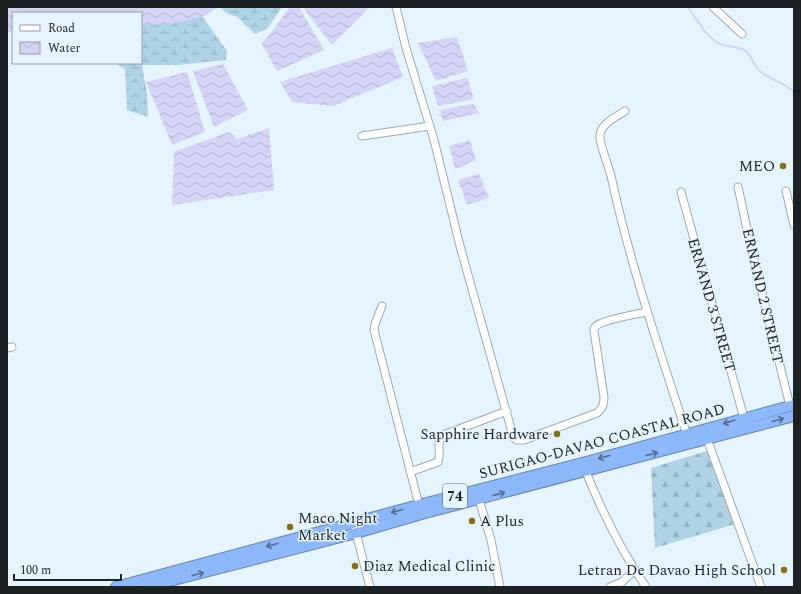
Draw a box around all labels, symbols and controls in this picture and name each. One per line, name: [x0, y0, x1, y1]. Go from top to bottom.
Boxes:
legend: [12, 12, 142, 64]
text: Road: [48, 19, 75, 38]
text: Water: [48, 39, 80, 58]
place label: MEO: [739, 155, 775, 178]
marker: MEO: [778, 161, 788, 171]
street label: ERNAND 2 STREET: [736, 226, 789, 366]
street label: ERNAND 3 STREET: [681, 235, 742, 375]
street label: SURIGAO-DAVAO COASTAL ROAD: [477, 398, 728, 485]
one-way arrow: [771, 416, 784, 423]
one-way arrow: [723, 419, 736, 426]
place label: Sapphire Hardware: [420, 423, 549, 446]
marker: Sapphire Hardware: [552, 429, 562, 439]
one-way arrow: [645, 450, 658, 457]
one-way arrow: [598, 454, 611, 461]
road number: 74: [443, 484, 467, 508]
one-way arrow: [492, 490, 505, 497]
place label: Maco Night Market: [298, 507, 378, 547]
one-way arrow: [391, 508, 404, 515]
place label: A Plus: [480, 510, 524, 533]
marker: A Plus: [467, 516, 477, 526]
marker: Maco Night Market: [285, 522, 295, 532]
one-way arrow: [265, 542, 278, 549]
place label: Diaz Medical Clinic: [363, 555, 495, 578]
scale bar: [14, 556, 121, 582]
place label: Letran De Davao High School: [578, 559, 776, 582]
text: 100 m: [20, 561, 51, 580]
marker: Diaz Medical Clinic: [350, 561, 360, 571]
marker: Letran De Davao High School: [779, 565, 789, 575]
one-way arrow: [191, 569, 204, 577]

